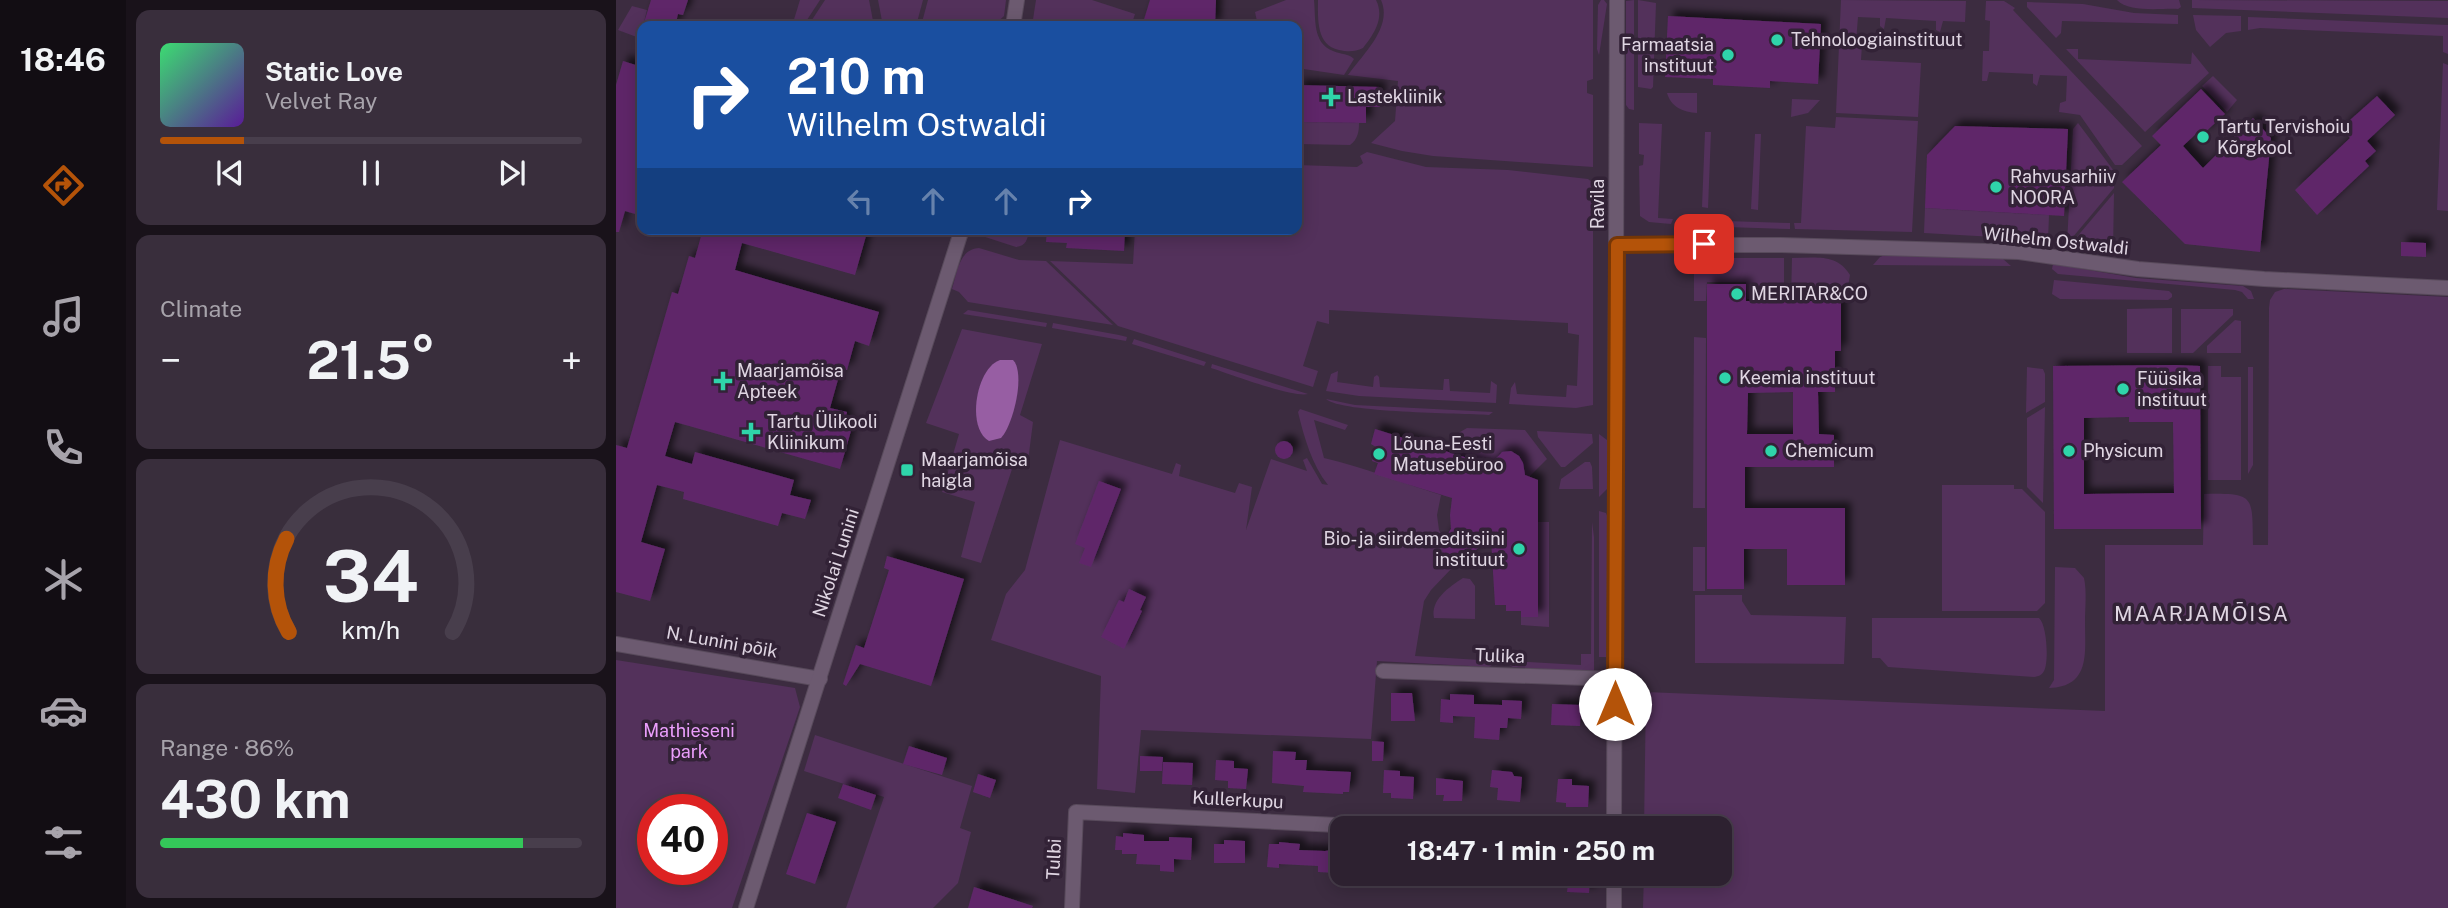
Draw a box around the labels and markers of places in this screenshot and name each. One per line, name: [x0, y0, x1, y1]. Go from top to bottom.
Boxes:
place label: Tehnoloogiainstituut: [1791, 29, 1963, 50]
marker: Tehnoloogiainstituut: [1769, 32, 1785, 48]
place label: Farmaatsia instituut: [1621, 34, 1714, 76]
marker: Farmaatsia instituut: [1720, 47, 1736, 63]
place label: Lastekliinik: [1347, 86, 1443, 107]
marker: Lastekliinik: [1321, 87, 1341, 107]
place label: Tartu Tervishoiu Kõrgkool: [2217, 116, 2350, 158]
marker: Tartu Tervishoiu Kõrgkool: [2195, 129, 2211, 145]
place label: Rahvusarhiiv NOORA: [2010, 166, 2116, 208]
marker: Rahvusarhiiv NOORA: [1988, 179, 2004, 195]
pin: [1674, 214, 1734, 274]
place label: MERITAR&CO: [1751, 283, 1868, 304]
marker: MERITAR&CO: [1729, 286, 1745, 302]
place label: Maarjamõisa Apteek: [737, 360, 844, 402]
place label: Keemia instituut: [1739, 367, 1876, 388]
place label: Füüsika instituut: [2137, 368, 2207, 410]
marker: Keemia instituut: [1717, 370, 1733, 386]
marker: Maarjamõisa Apteek: [715, 373, 731, 389]
marker: Füüsika instituut: [2115, 381, 2131, 397]
place label: Tartu Ülikooli Kliinikum: [767, 410, 878, 453]
marker: Tartu Ülikooli Kliinikum: [741, 422, 761, 442]
place label: Lõuna-Eesti Matusebüroo: [1393, 433, 1504, 475]
place label: Chemicum: [1785, 440, 1874, 461]
place label: Physicum: [2083, 440, 2163, 461]
marker: Chemicum: [1763, 443, 1779, 459]
marker: Physicum: [2061, 443, 2077, 459]
marker: Lõuna-Eesti Matusebüroo: [1371, 446, 1387, 462]
place label: Maarjamõisa haigla: [921, 449, 1028, 491]
marker: Maarjamõisa haigla: [899, 462, 915, 478]
place label: Bio- ja siirdemeditsiini instituut: [1324, 528, 1505, 570]
marker: Bio- ja siirdemeditsiini instituut: [1511, 541, 1527, 557]

